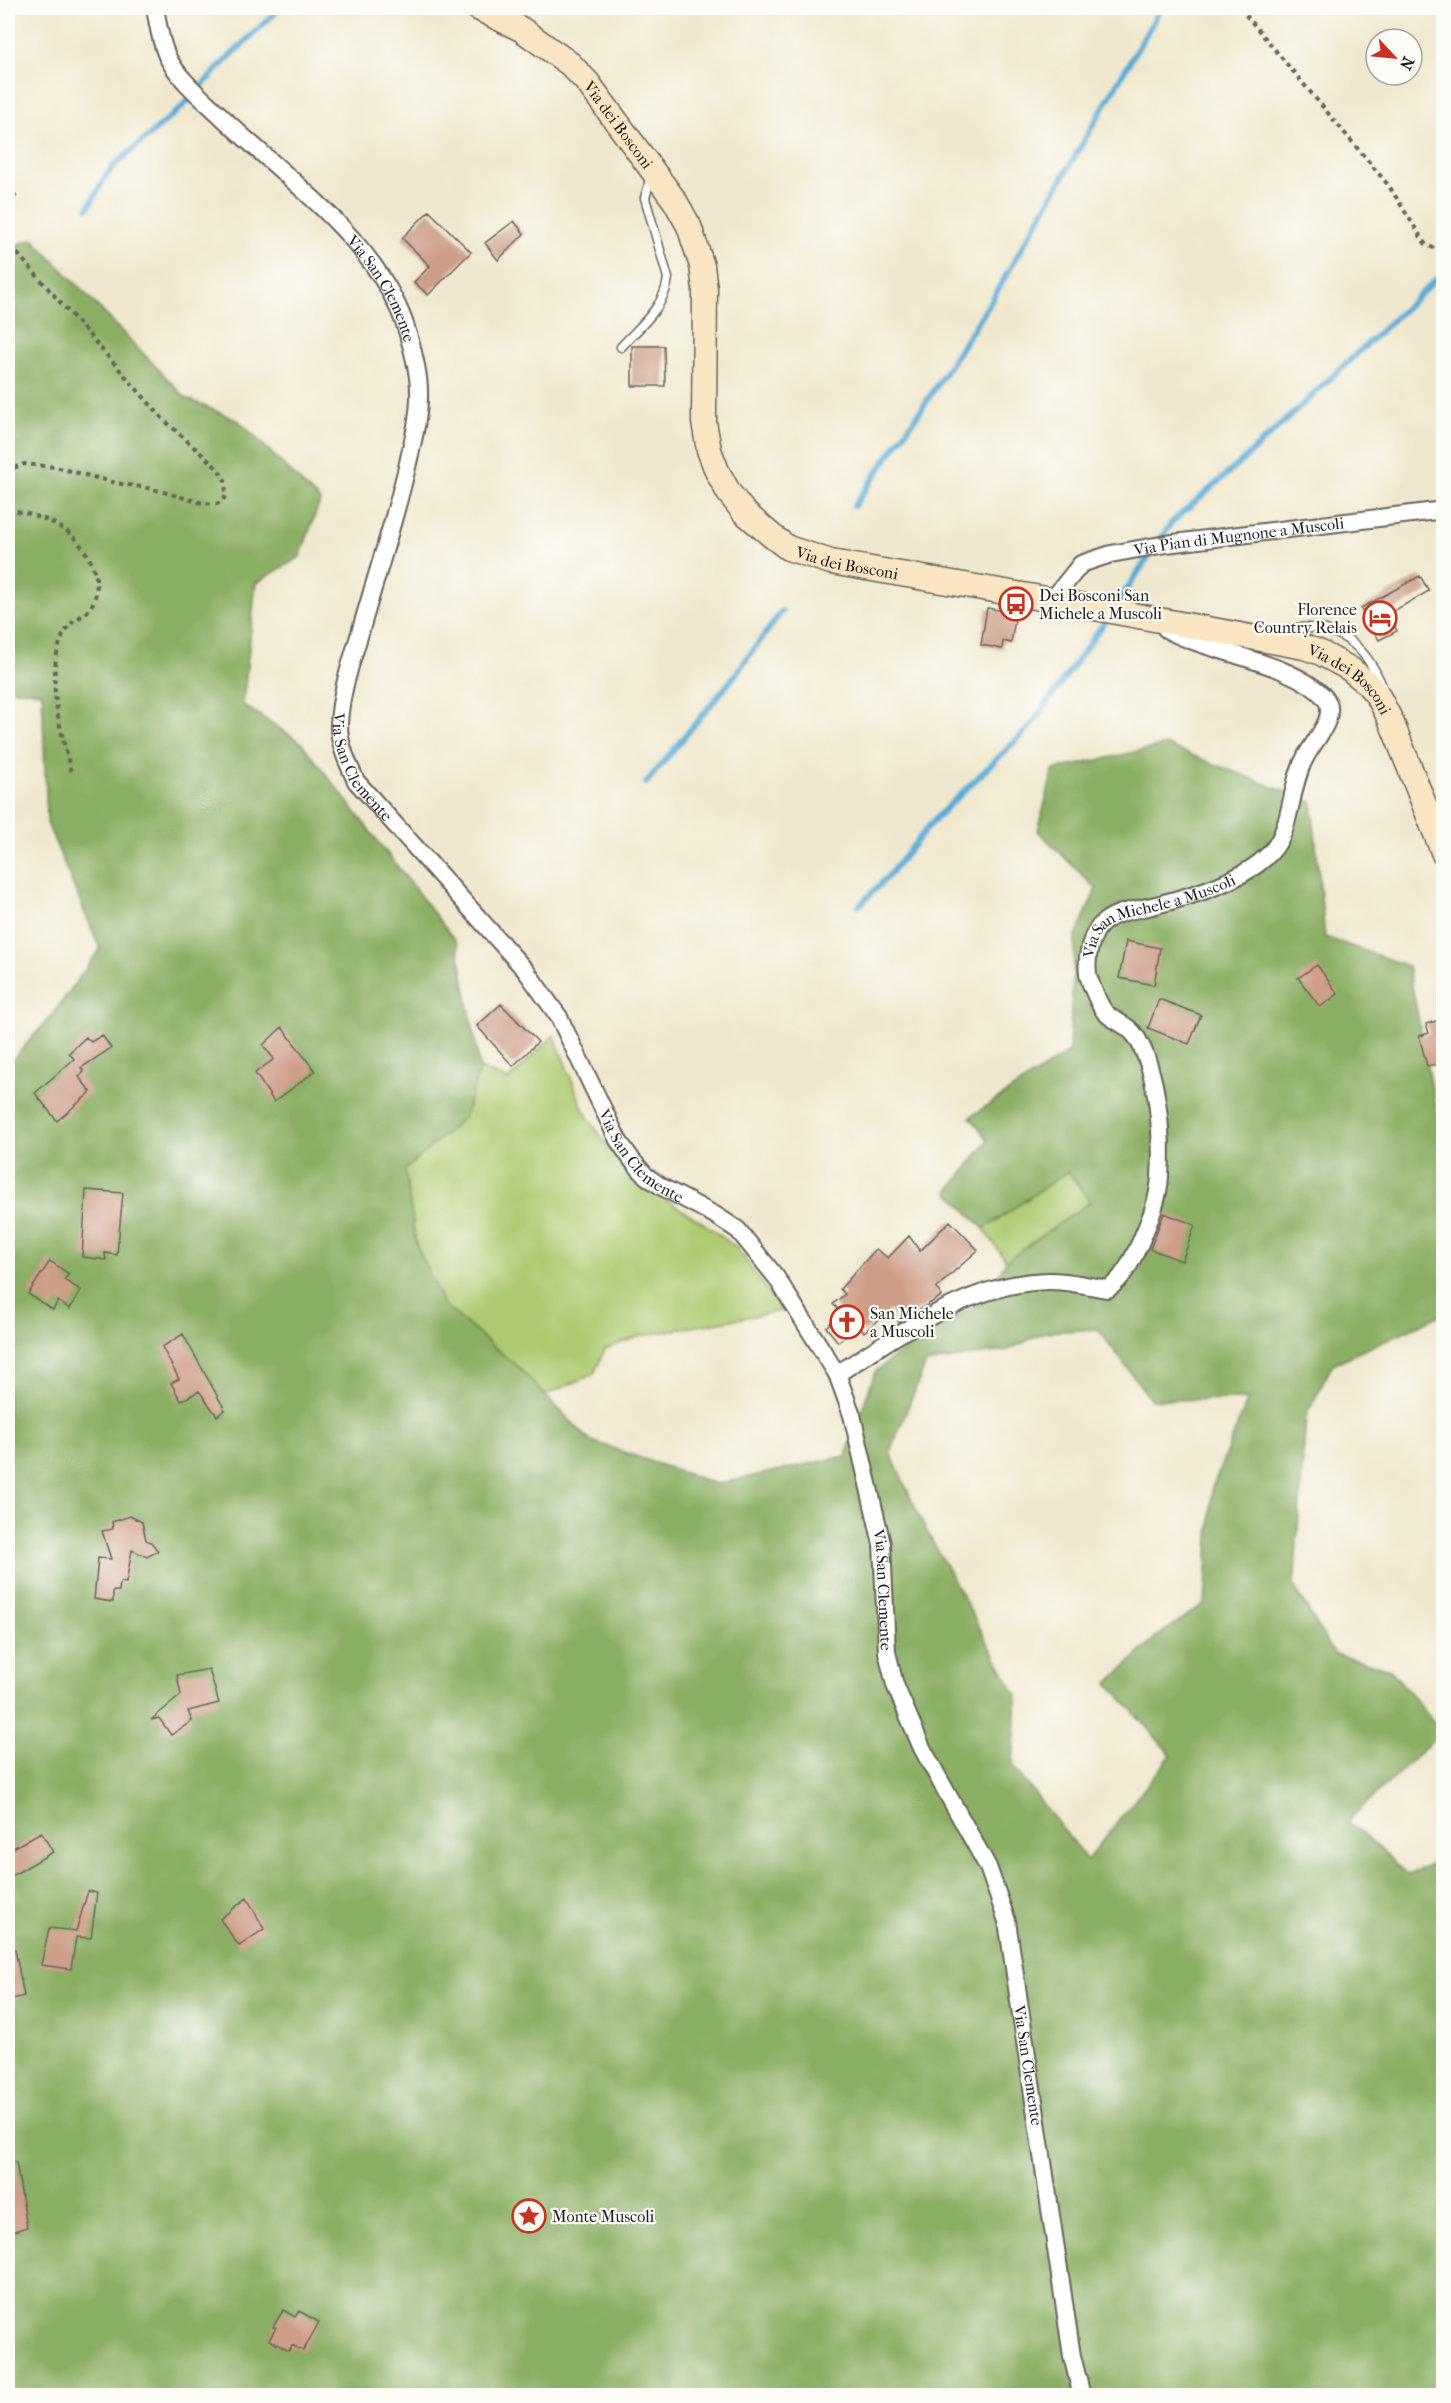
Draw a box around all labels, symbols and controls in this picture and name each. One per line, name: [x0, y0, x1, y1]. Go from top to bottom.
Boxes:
north arrow: [1364, 27, 1424, 87]
text: N: [1395, 54, 1418, 74]
street label: Via dei Bosconi: [579, 77, 657, 173]
street label: Via San Clemente: [342, 231, 419, 344]
street label: Via Pian di Mugnone a Muscoli: [1131, 513, 1345, 560]
street label: Via dei Bosconi: [793, 542, 900, 583]
bus stop icon: Dei Bosconi San Michele a Muscoli: [998, 586, 1034, 622]
place label: Dei Bosconi San Michele a Muscoli: [1039, 586, 1162, 623]
place label: Florence Country Relais: [1254, 600, 1357, 637]
hotel icon: Florence Country Relais: [1362, 600, 1398, 636]
street label: Via dei Bosconi: [1305, 640, 1395, 718]
street label: Via San Clemente: [329, 711, 396, 825]
street label: Via San Michele a Muscoli: [1079, 870, 1239, 960]
street label: Via San Clemente: [594, 1105, 687, 1207]
church icon: San Michele a Muscoli: [829, 1304, 865, 1340]
place label: San Michele a Muscoli: [870, 1304, 954, 1341]
street label: Via San Clemente: [869, 1527, 896, 1651]
street label: Via San Clemente: [1010, 2003, 1046, 2127]
place icon: Monte Muscoli: [511, 2198, 547, 2234]
place label: Monte Muscoli: [552, 2207, 655, 2226]

